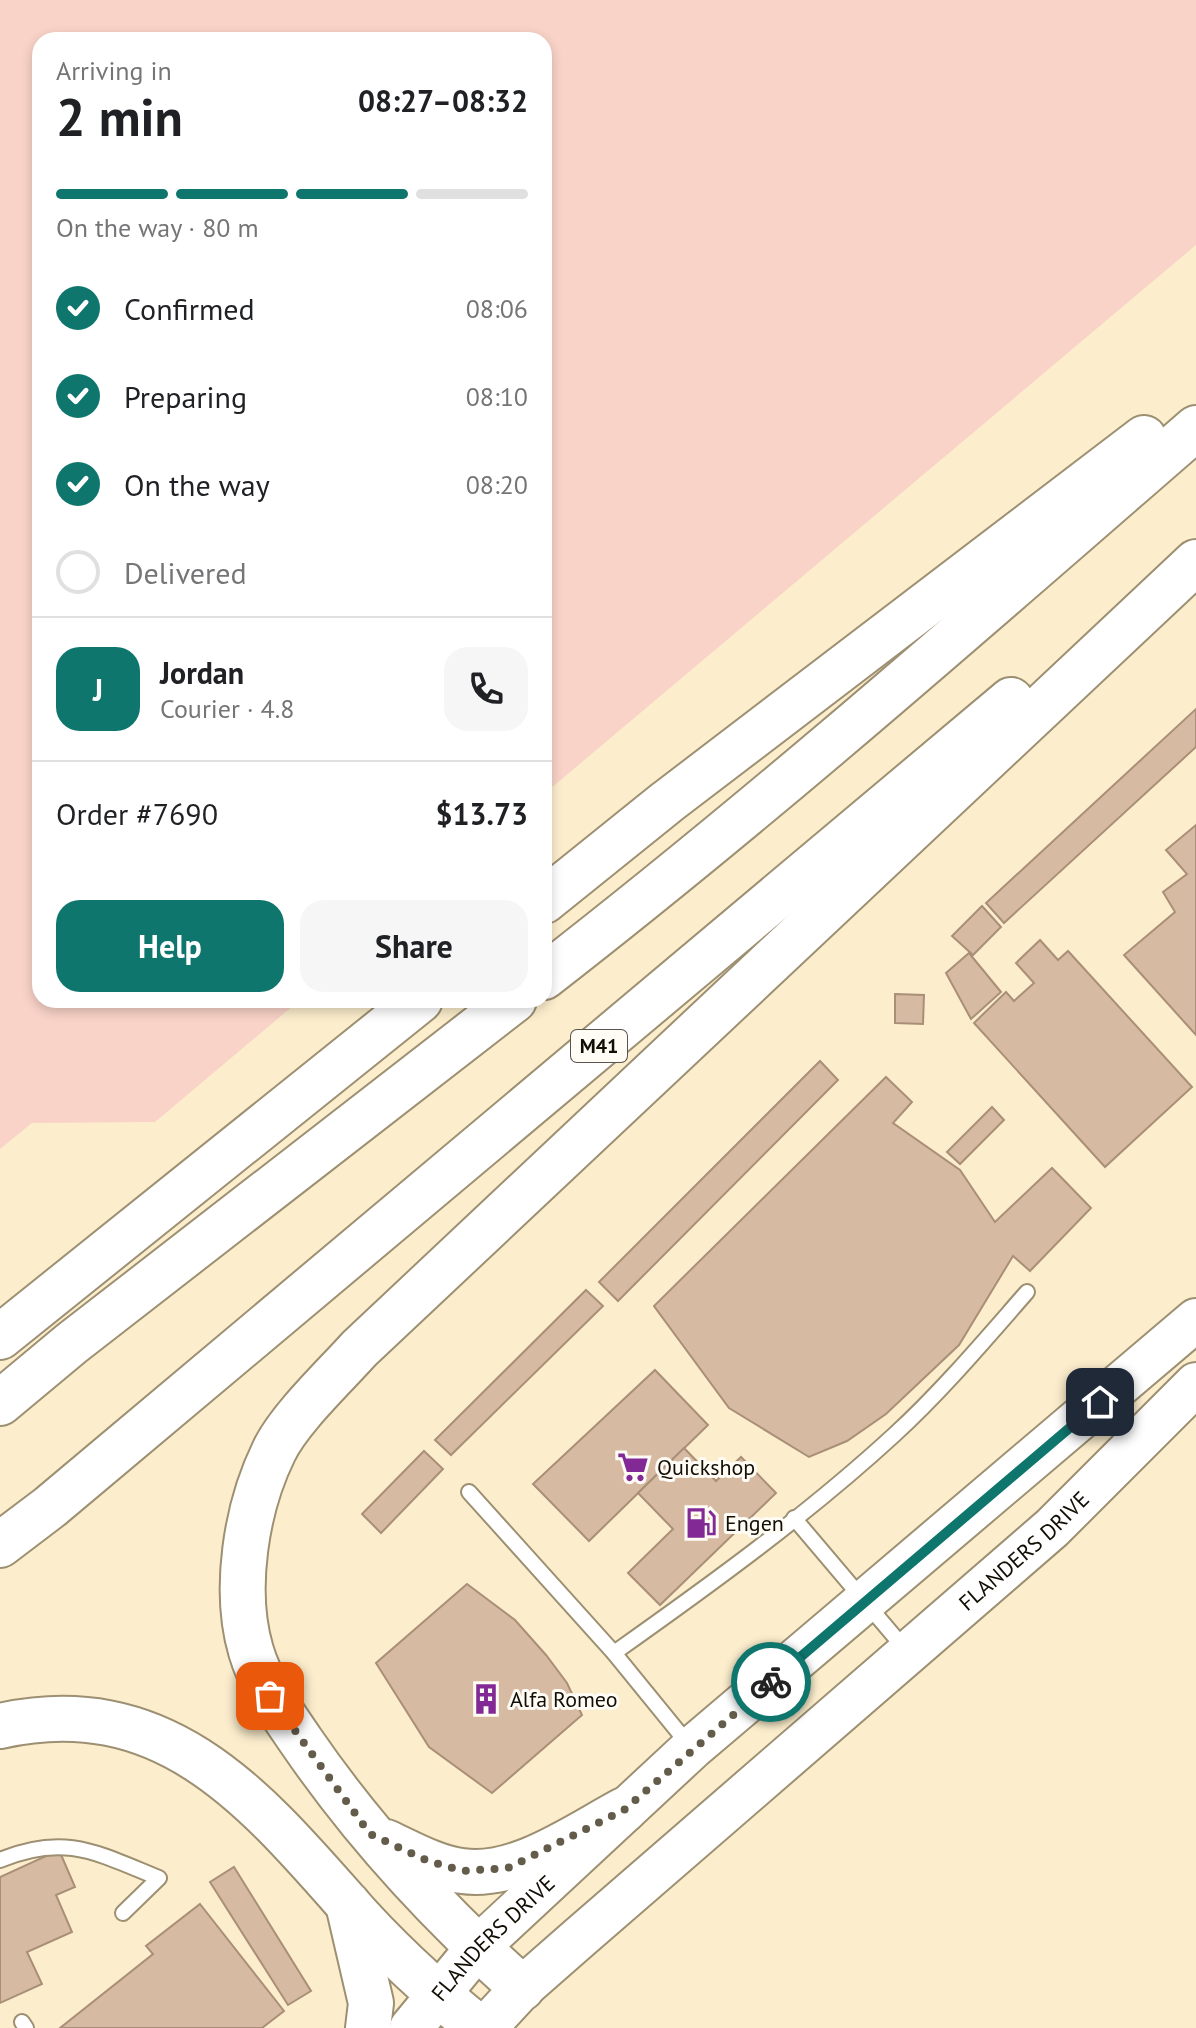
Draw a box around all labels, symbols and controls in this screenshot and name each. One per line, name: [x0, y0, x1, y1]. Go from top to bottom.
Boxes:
text: Arriving in: [56, 54, 172, 87]
text: 08:27–08:32: [358, 81, 528, 120]
text: 2 min: [56, 83, 183, 150]
text: On the way · 80 m: [56, 211, 259, 244]
icon: check: [56, 286, 100, 330]
text: Confirmed: [124, 289, 255, 328]
text: 08:06: [466, 292, 528, 325]
icon: check: [56, 374, 100, 418]
text: Preparing: [124, 377, 247, 416]
text: 08:10: [466, 380, 528, 413]
icon: check: [56, 462, 100, 506]
text: On the way: [124, 465, 270, 504]
text: 08:20: [466, 468, 528, 501]
text: Delivered: [124, 553, 247, 592]
button: phone: [444, 647, 528, 731]
text: Jordan: [160, 653, 244, 692]
text: J: [93, 670, 103, 709]
text: Courier · 4.8: [160, 692, 294, 725]
text: Order #7690: [56, 794, 218, 833]
text: $13.73: [436, 794, 528, 833]
button: Help: [56, 900, 284, 992]
button: Share: [300, 900, 528, 992]
road number: M41: [571, 1030, 627, 1062]
pin: [1066, 1368, 1134, 1436]
icon: home: [1078, 1380, 1122, 1424]
supermarket icon: Quickshop: [616, 1450, 650, 1484]
place label: Quickshop: [657, 1453, 755, 1481]
street label: FLANDERS DRIVE: [953, 1485, 1095, 1617]
fuel station icon: Engen: [684, 1506, 718, 1540]
place label: Engen: [725, 1509, 784, 1537]
courier: [731, 1642, 811, 1722]
icon: bike: [749, 1660, 793, 1704]
pin: [236, 1662, 304, 1730]
icon: bag: [248, 1674, 292, 1718]
building icon: Alfa Romeo: [469, 1682, 503, 1716]
place label: Alfa Romeo: [510, 1685, 618, 1713]
street label: FLANDERS DRIVE: [425, 1869, 561, 2007]

